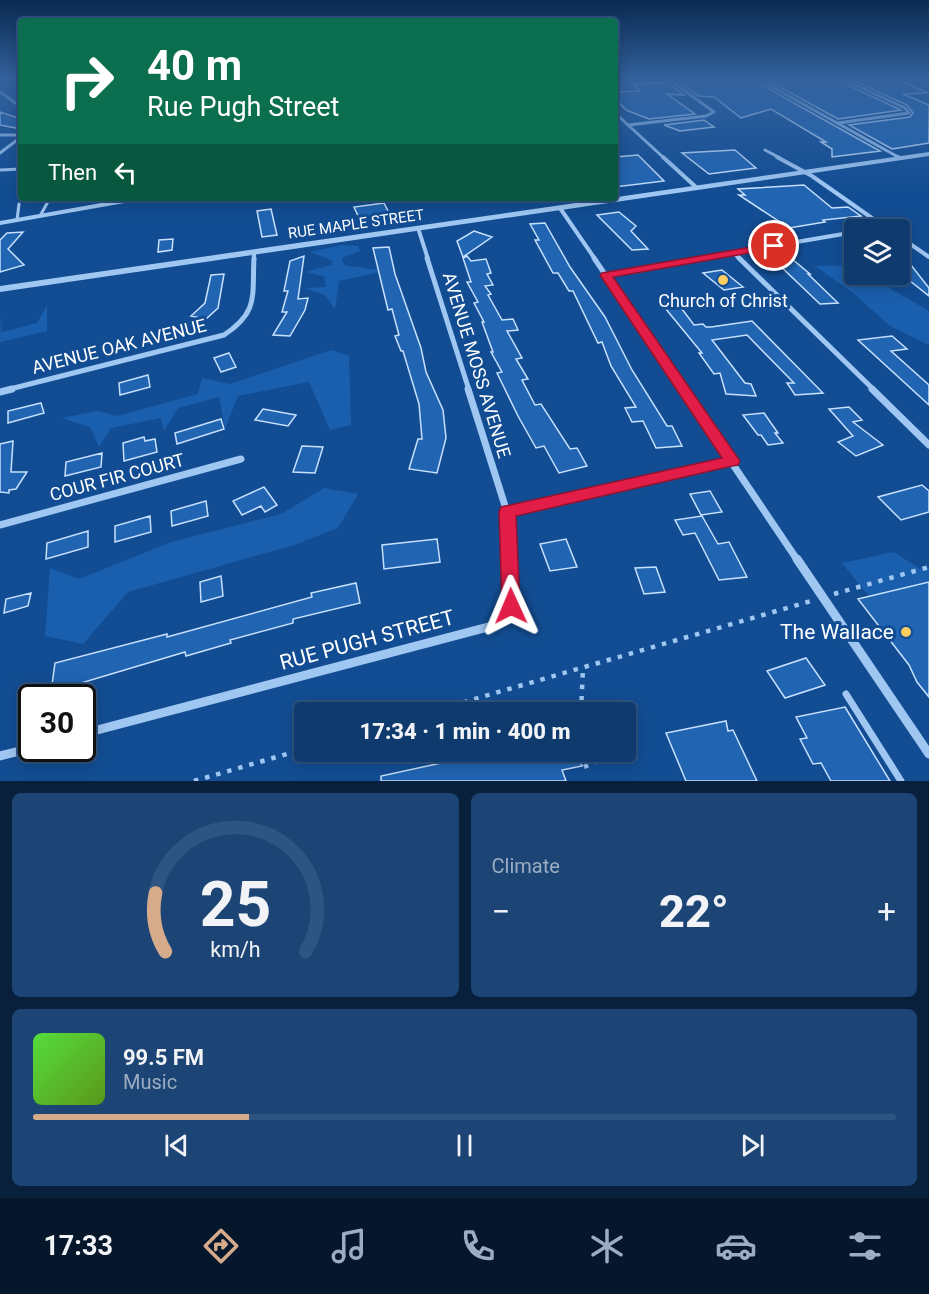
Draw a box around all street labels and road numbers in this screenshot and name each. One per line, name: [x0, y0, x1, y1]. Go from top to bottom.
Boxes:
street label: RUE MAPLE STREET: [287, 206, 425, 242]
street label: AVENUE MOSS AVENUE: [439, 270, 515, 460]
street label: AVENUE OAK AVENUE: [30, 314, 208, 378]
street label: COUR FIR COURT: [47, 449, 187, 505]
street label: RUE PUGH STREET: [277, 605, 457, 675]

